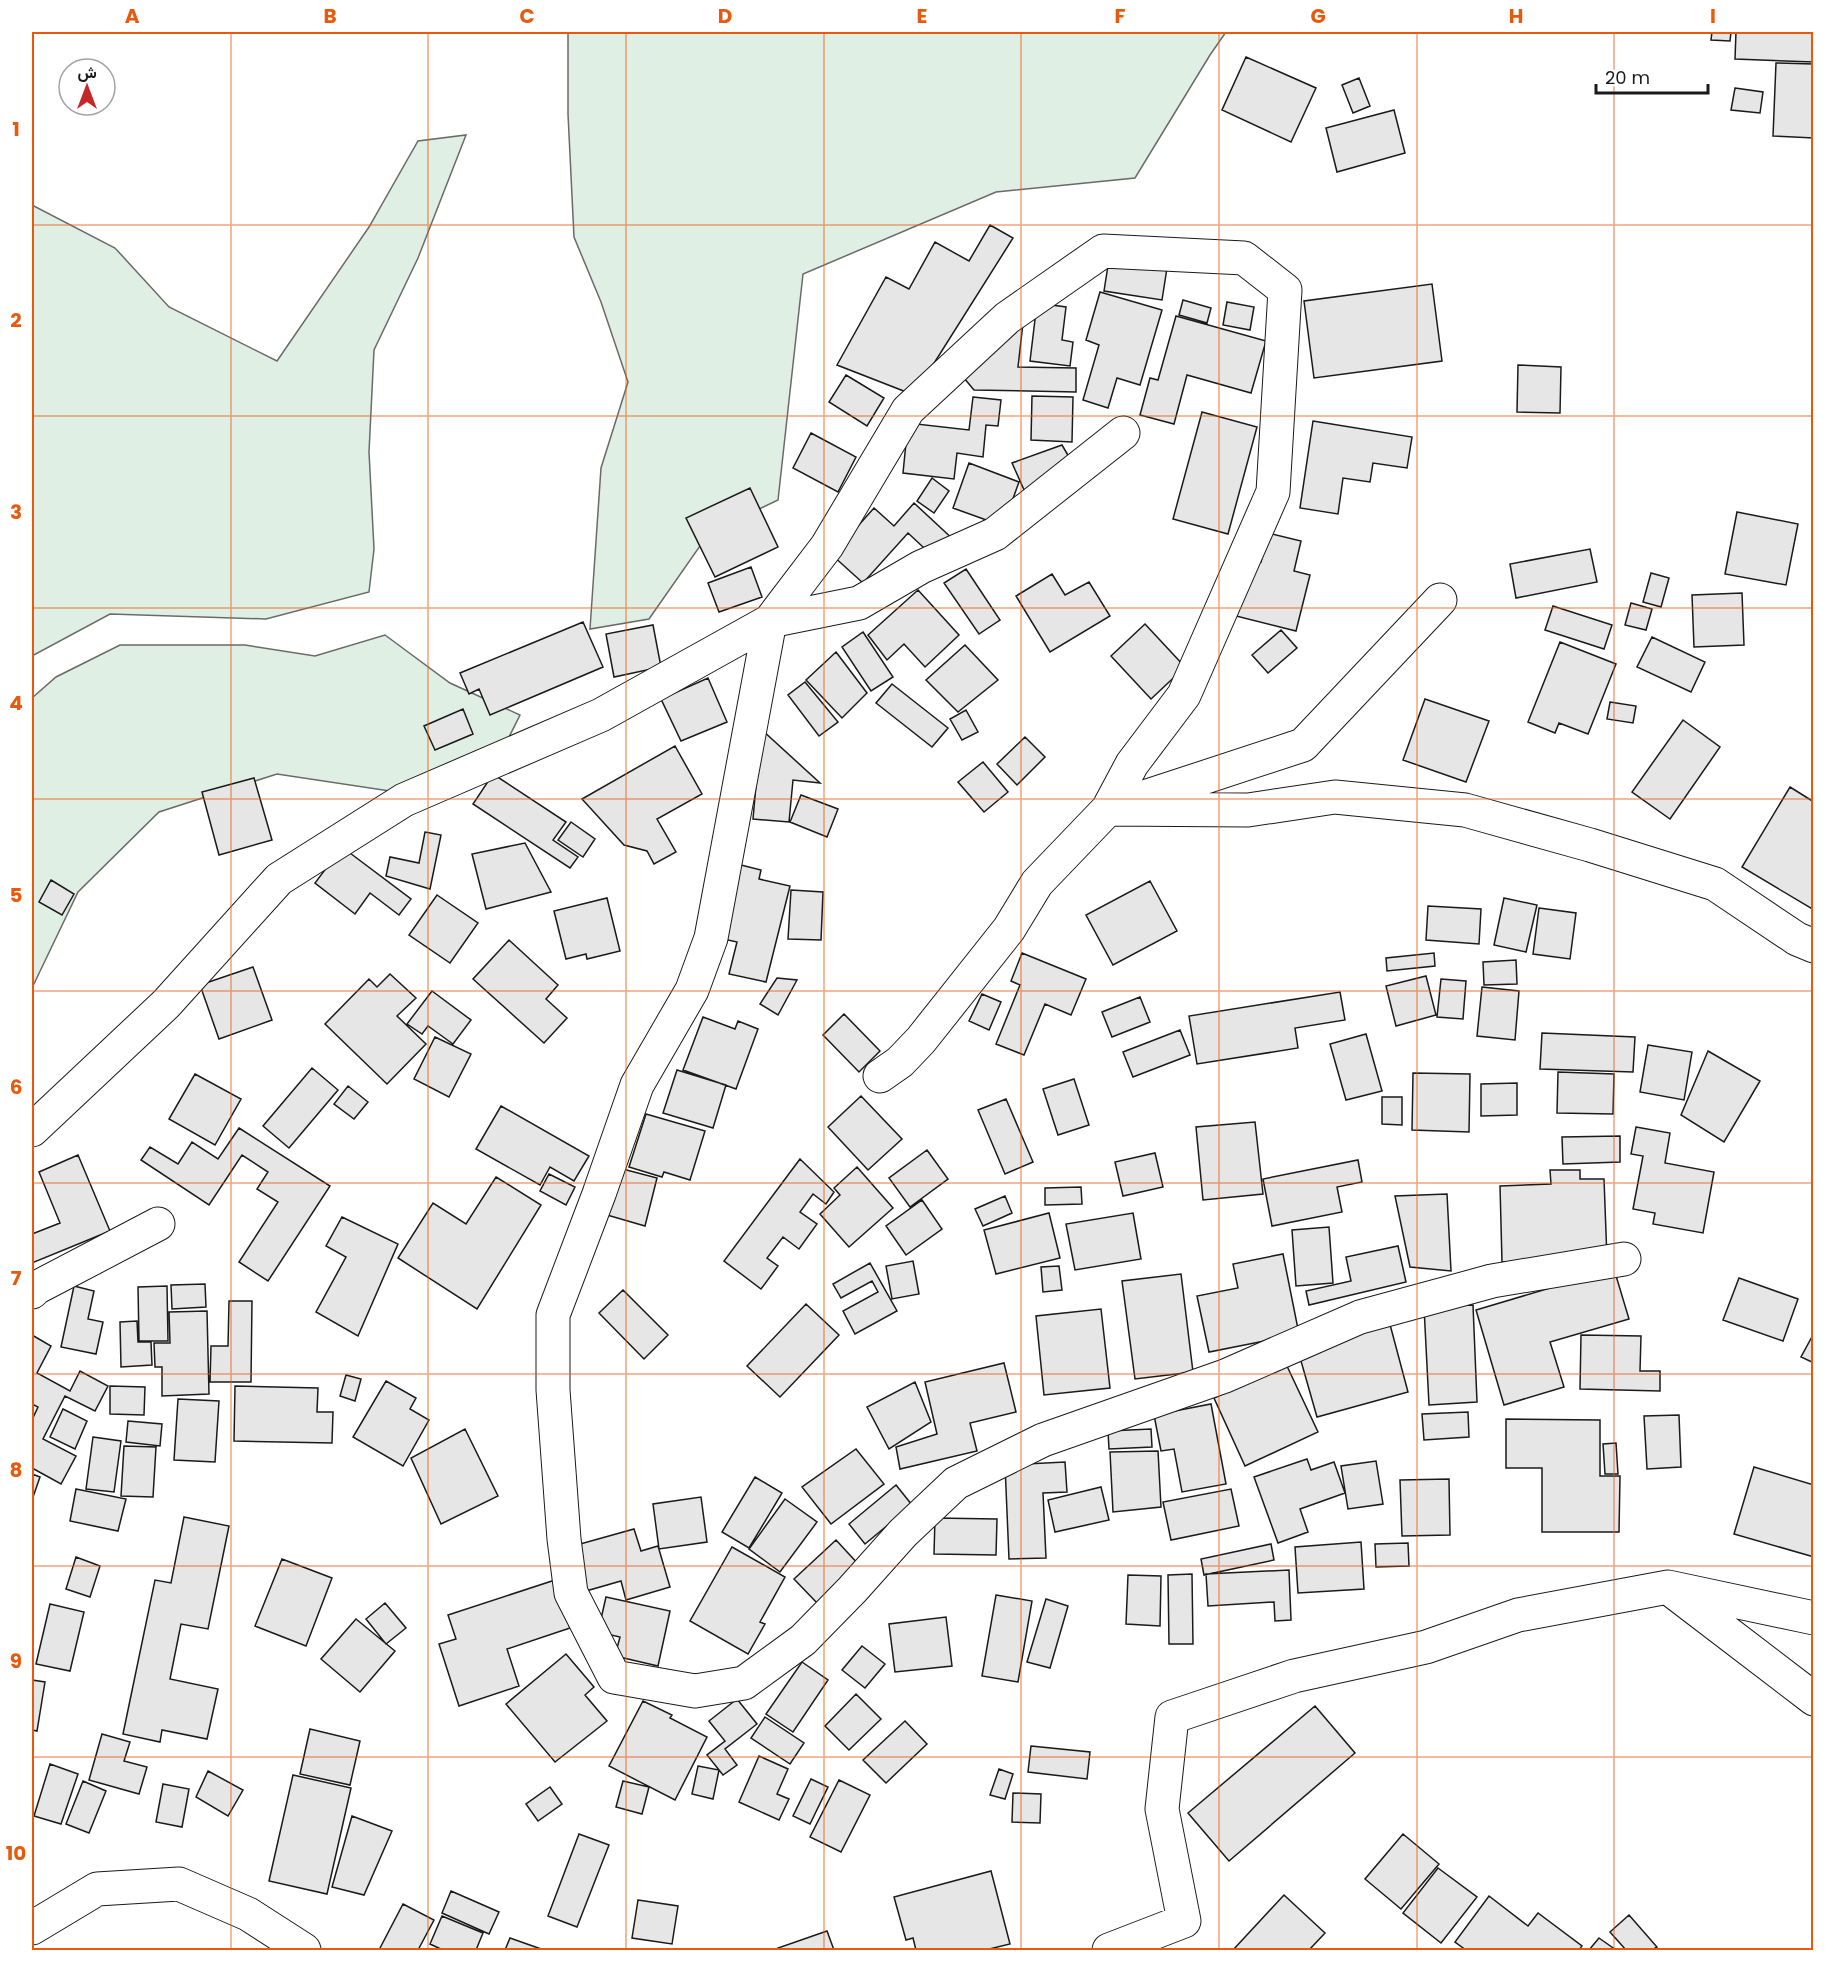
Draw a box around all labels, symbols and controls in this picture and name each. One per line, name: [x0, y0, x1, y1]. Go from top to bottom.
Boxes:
text: A: [125, 2, 140, 30]
text: B: [323, 2, 337, 30]
text: C: [519, 2, 535, 30]
text: D: [718, 2, 732, 30]
text: E: [917, 2, 927, 30]
text: F: [1115, 2, 1126, 30]
text: G: [1310, 2, 1326, 30]
text: H: [1509, 2, 1523, 30]
text: I: [1710, 2, 1716, 30]
north arrow: [57, 57, 117, 117]
scale bar: [1596, 57, 1708, 95]
text: ش: [77, 61, 97, 84]
text: 20 m: [1605, 65, 1650, 90]
text: 1: [12, 115, 20, 143]
text: 2: [10, 306, 22, 334]
text: 3: [10, 498, 22, 526]
text: 4: [9, 689, 23, 717]
text: 5: [10, 881, 23, 909]
text: 6: [10, 1073, 22, 1101]
text: 7: [11, 1264, 22, 1292]
text: 8: [10, 1456, 22, 1484]
text: 9: [10, 1647, 22, 1675]
text: 10: [6, 1839, 26, 1867]

